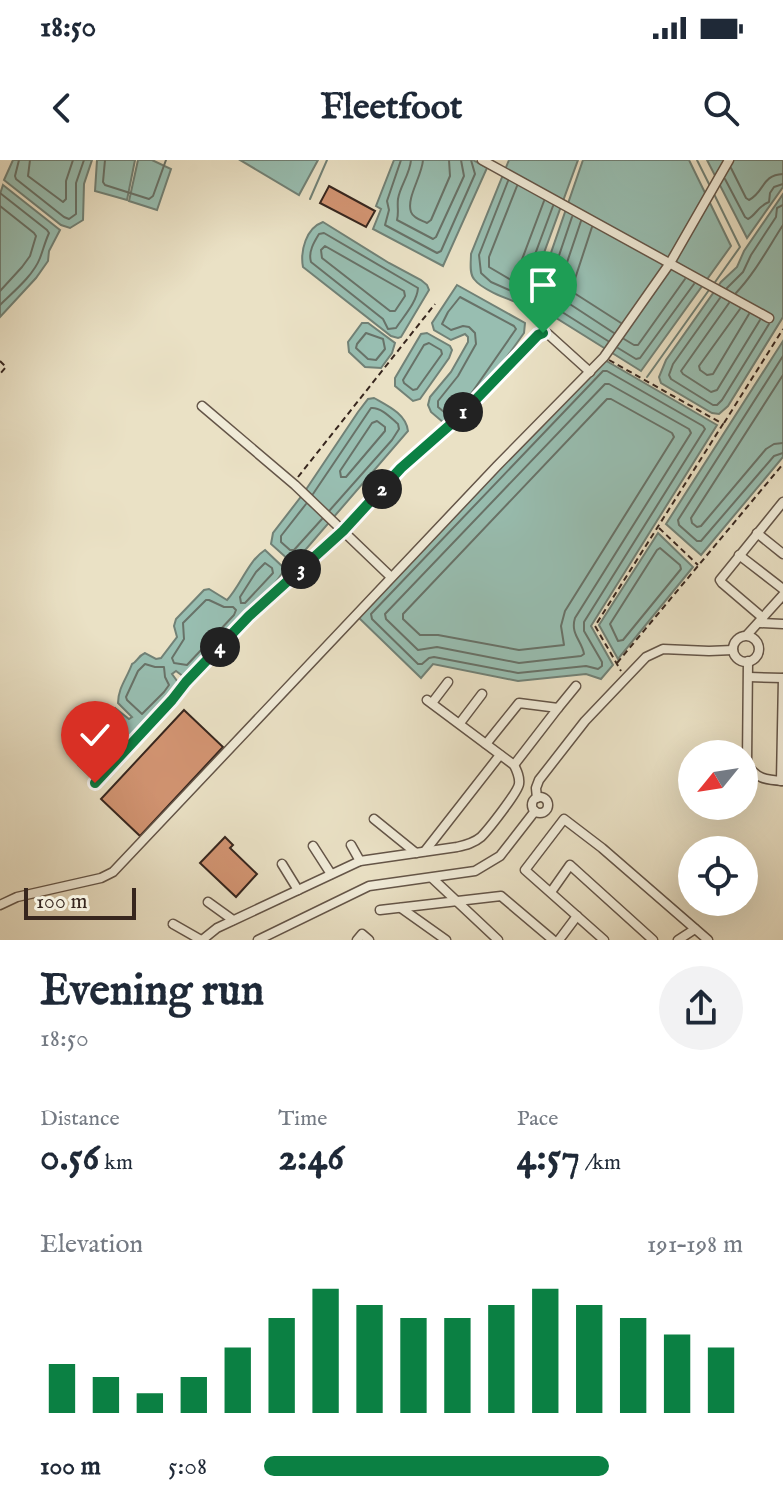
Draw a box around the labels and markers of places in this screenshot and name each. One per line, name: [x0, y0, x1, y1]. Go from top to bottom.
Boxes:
pin: [509, 251, 577, 333]
pin: 1: [443, 392, 483, 432]
pin: 2: [362, 469, 402, 509]
pin: 3: [281, 549, 321, 589]
pin: 4: [200, 627, 240, 667]
pin: [61, 701, 129, 783]

